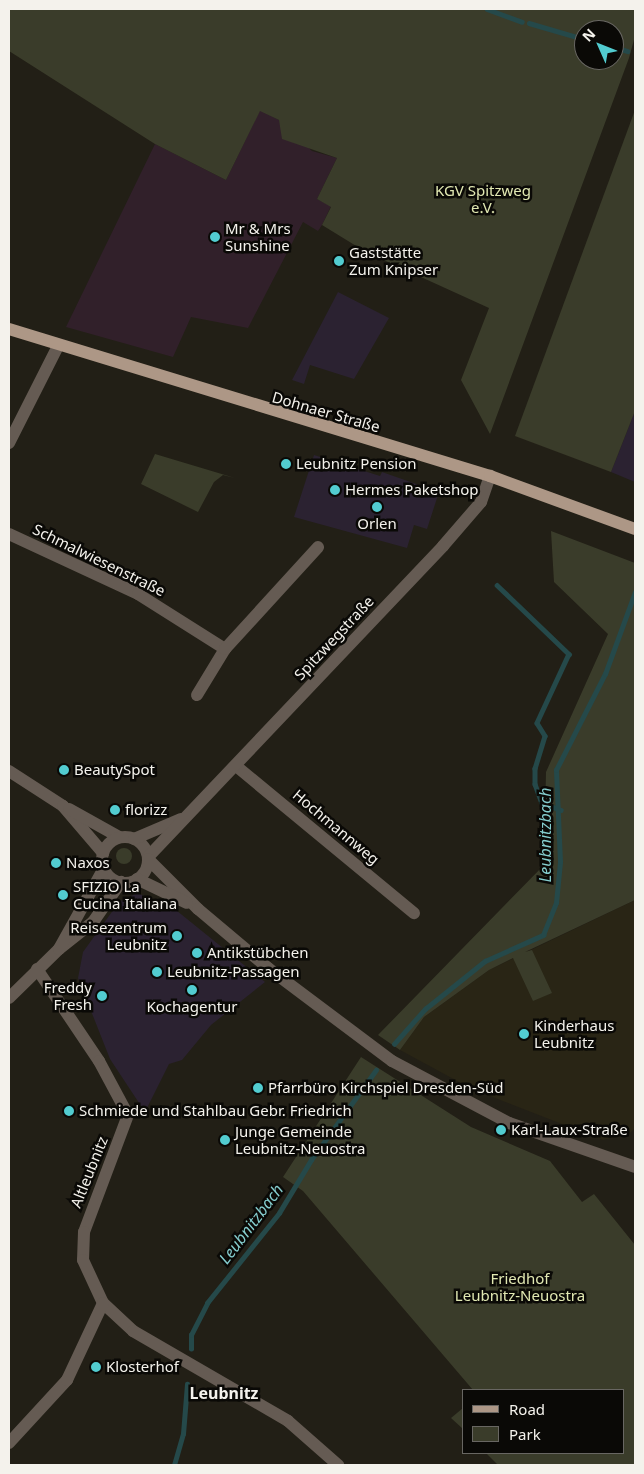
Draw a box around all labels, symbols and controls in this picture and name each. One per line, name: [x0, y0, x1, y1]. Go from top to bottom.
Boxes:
north arrow: [574, 20, 624, 70]
text: N: [578, 24, 599, 46]
park label: KGV Spitzweg e.V.: [435, 181, 531, 216]
place label: Mr & Mrs Sunshine: [225, 219, 291, 254]
marker: Mr & Mrs Sunshine: [209, 231, 221, 243]
place label: Gaststätte Zum Knipser: [349, 243, 438, 278]
marker: Gaststätte Zum Knipser: [333, 255, 345, 267]
street label: Dohnaer Straße: [270, 388, 382, 436]
place label: Leubnitz Pension: [296, 455, 417, 473]
marker: Leubnitz Pension: [280, 458, 292, 470]
place label: Hermes Paketshop: [345, 481, 478, 499]
marker: Hermes Paketshop: [329, 484, 341, 496]
marker: Orlen: [371, 501, 383, 513]
place label: Orlen: [357, 515, 397, 533]
street label: Schmalwiesenstraße: [30, 520, 168, 600]
street label: Spitzwegstraße: [291, 592, 377, 684]
place label: BeautySpot: [74, 761, 155, 779]
marker: BeautySpot: [58, 764, 70, 776]
street label: Hochmannweg: [289, 786, 383, 868]
water label: Leubnitzbach: [535, 788, 555, 882]
place label: florizz: [125, 801, 167, 819]
marker: florizz: [109, 804, 121, 816]
place label: Naxos: [66, 854, 110, 872]
marker: Naxos: [50, 857, 62, 869]
place label: SFIZIO La Cucina Italiana: [73, 877, 177, 912]
marker: SFIZIO La Cucina Italiana: [57, 889, 69, 901]
place label: Reisezentrum Leubnitz: [70, 918, 167, 953]
marker: Reisezentrum Leubnitz: [171, 930, 183, 942]
place label: Antikstübchen: [207, 944, 308, 962]
marker: Antikstübchen: [191, 947, 203, 959]
place label: Leubnitz-Passagen: [167, 963, 299, 981]
marker: Leubnitz-Passagen: [151, 966, 163, 978]
place label: Freddy Fresh: [44, 978, 92, 1013]
marker: Kochagentur: [186, 984, 198, 996]
marker: Freddy Fresh: [96, 990, 108, 1002]
place label: Kochagentur: [146, 998, 238, 1016]
place label: Kinderhaus Leubnitz: [534, 1016, 614, 1051]
marker: Kinderhaus Leubnitz: [518, 1028, 530, 1040]
place label: Pfarrbüro Kirchspiel Dresden-Süd: [268, 1079, 503, 1097]
marker: Pfarrbüro Kirchspiel Dresden-Süd: [252, 1082, 264, 1094]
place label: Schmiede und Stahlbau Gebr. Friedrich: [79, 1102, 352, 1120]
marker: Schmiede und Stahlbau Gebr. Friedrich: [63, 1105, 75, 1117]
place label: Karl-Laux-Straße: [511, 1121, 628, 1139]
place label: Junge Gemeinde Leubnitz-Neuostra: [235, 1122, 365, 1157]
marker: Karl-Laux-Straße: [495, 1124, 507, 1136]
street label: Altleubnitz: [67, 1134, 111, 1210]
marker: Junge Gemeinde Leubnitz-Neuostra: [219, 1134, 231, 1146]
water label: Leubnitzbach: [215, 1180, 287, 1268]
park label: Friedhof Leubnitz-Neuostra: [455, 1269, 585, 1304]
place label: Klosterhof: [106, 1358, 179, 1376]
marker: Klosterhof: [90, 1361, 102, 1373]
district label: Leubnitz: [189, 1383, 259, 1403]
legend: [462, 1389, 624, 1454]
text: Road: [509, 1399, 545, 1419]
text: Park: [509, 1424, 541, 1444]

